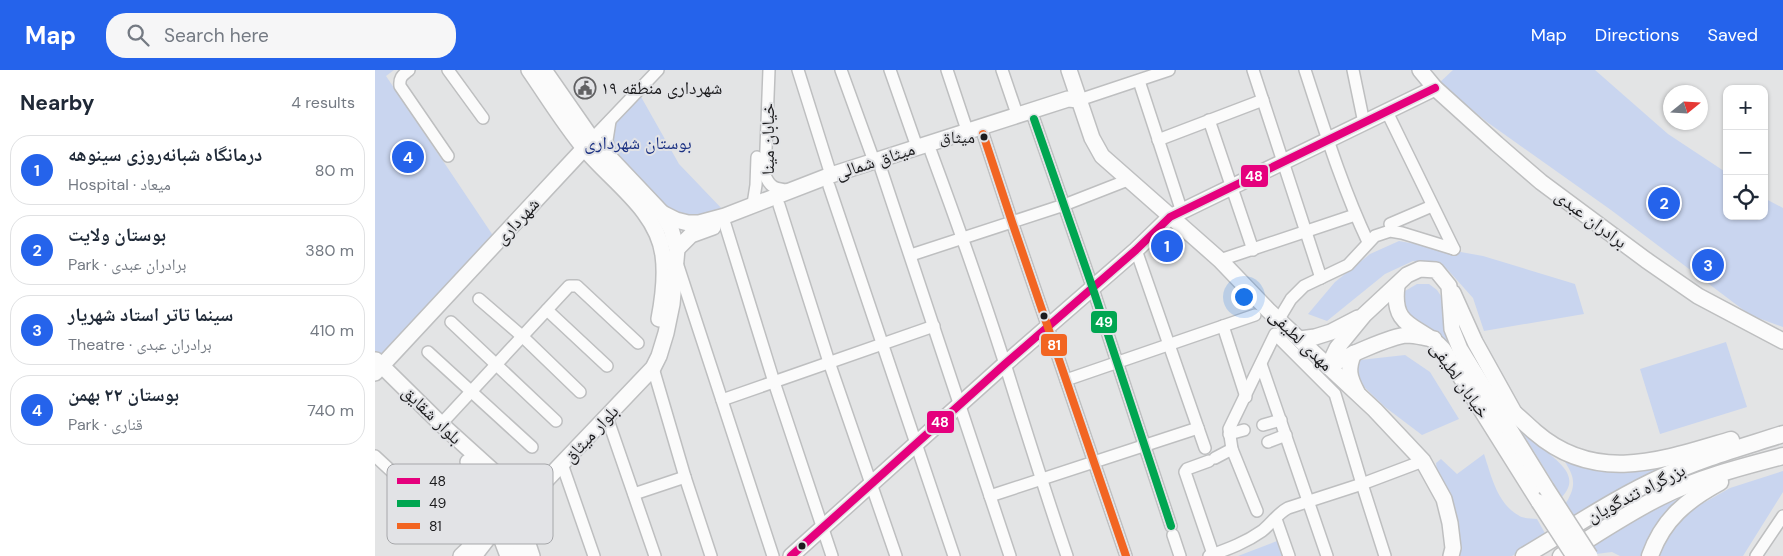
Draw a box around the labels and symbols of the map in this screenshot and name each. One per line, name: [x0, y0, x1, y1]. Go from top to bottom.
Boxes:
public building icon: شهرداری منطقه ۱۹: [573, 76, 597, 100]
place label: شهرداری منطقه ۱۹: [601, 76, 722, 100]
north arrow: [1663, 85, 1708, 130]
street label: خیابان مینا: [756, 103, 780, 175]
place label: میثاق: [940, 126, 975, 148]
park label: بوستان شهرداری: [584, 131, 692, 155]
marker: میثاق: [979, 132, 989, 142]
street label: میثاق شمالی: [832, 137, 918, 185]
pin: 4: [392, 138, 424, 176]
line badge: 48: [1240, 164, 1269, 188]
text: 48: [1245, 167, 1263, 185]
street label: برادران عبدی: [1550, 184, 1632, 254]
pin: 2: [1648, 184, 1680, 222]
street label: شهرداری: [489, 192, 545, 250]
pin: 1: [1151, 227, 1183, 265]
pin: 3: [1692, 246, 1724, 284]
your location: [1231, 284, 1257, 310]
street label: مهدی لطیفی: [1264, 303, 1338, 377]
line badge: 49: [1090, 310, 1118, 334]
unlabelled marker: [1039, 311, 1049, 321]
text: 49: [1095, 313, 1113, 331]
line badge: 81: [1040, 333, 1068, 357]
text: 81: [1047, 336, 1061, 354]
street label: خیابان لطیفی: [1425, 337, 1495, 423]
street label: بلوار شقایق: [397, 380, 467, 450]
street label: بلوار میثاق: [558, 400, 624, 468]
line badge: 48: [926, 410, 955, 434]
text: 48: [931, 413, 949, 431]
street label: بزرگراه تندگویان: [1583, 458, 1689, 528]
legend: [387, 464, 553, 544]
text: 48: [429, 472, 446, 490]
text: 49: [429, 494, 446, 512]
text: 81: [429, 517, 442, 535]
unlabelled marker: [797, 541, 807, 551]

